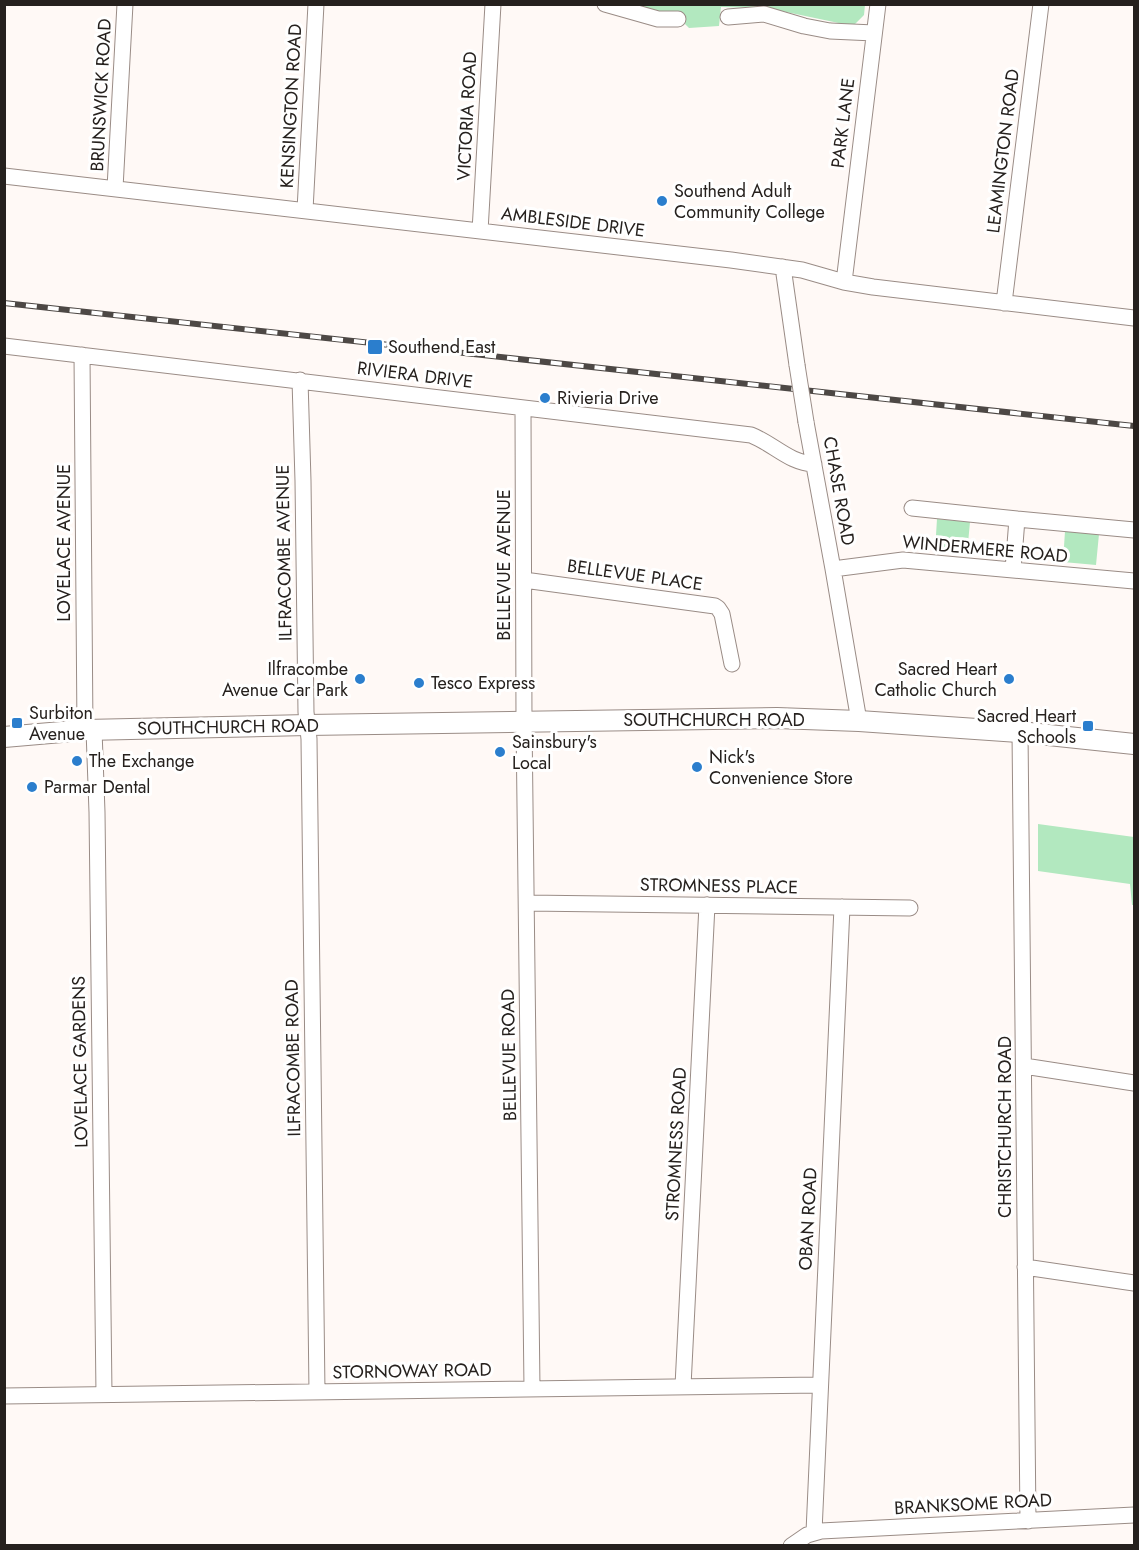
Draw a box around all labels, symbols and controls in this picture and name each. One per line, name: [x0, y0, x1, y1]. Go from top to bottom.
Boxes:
street label: BRUNSWICK ROAD: [84, 18, 118, 172]
street label: KENSINGTON ROAD: [274, 23, 308, 189]
street label: VICTORIA ROAD: [451, 51, 483, 181]
street label: LEAMINGTON ROAD: [980, 67, 1026, 235]
street label: PARK LANE: [825, 76, 861, 170]
place label: Southend Adult Community College: [674, 178, 825, 225]
marker: Southend Adult Community College: [655, 194, 669, 208]
street label: AMBLESIDE DRIVE: [500, 200, 646, 244]
place label: Southend East: [388, 334, 496, 360]
marker: Southend East: [366, 338, 384, 356]
street label: RIVIERA DRIVE: [356, 355, 474, 395]
place label: Rivieria Drive: [557, 385, 659, 411]
marker: Rivieria Drive: [538, 391, 552, 405]
street label: CHASE ROAD: [817, 435, 861, 547]
street label: LOVELACE AVENUE: [51, 464, 77, 622]
street label: ILFRACOMBE AVENUE: [269, 465, 299, 641]
street label: BELLEVUE AVENUE: [491, 489, 517, 641]
street label: WINDERMERE ROAD: [901, 529, 1069, 569]
street label: BELLEVUE PLACE: [566, 553, 704, 597]
place label: Ilfracombe Avenue Car Park: [222, 656, 348, 703]
place label: Sacred Heart Catholic Church: [874, 656, 998, 703]
place label: Tesco Express: [431, 670, 535, 696]
marker: Ilfracombe Avenue Car Park: [353, 672, 367, 686]
marker: Sacred Heart Catholic Church: [1002, 672, 1016, 686]
marker: Tesco Express: [412, 676, 426, 690]
place label: Surbiton Avenue: [29, 700, 93, 747]
place label: Sacred Heart Schools: [977, 703, 1077, 750]
street label: SOUTHCHURCH ROAD: [623, 707, 805, 733]
street label: SOUTHCHURCH ROAD: [137, 712, 319, 742]
marker: Surbiton Avenue: [10, 716, 24, 730]
marker: Sacred Heart Schools: [1081, 719, 1095, 733]
place label: Sainsbury's Local: [512, 729, 597, 776]
place label: Nick's Convenience Store: [709, 744, 853, 791]
marker: Sainsbury's Local: [493, 745, 507, 759]
place label: The Exchange: [89, 748, 194, 774]
marker: The Exchange: [70, 754, 84, 768]
marker: Nick's Convenience Store: [690, 760, 704, 774]
place label: Parmar Dental: [44, 774, 151, 800]
marker: Parmar Dental: [25, 780, 39, 794]
street label: STROMNESS PLACE: [640, 872, 798, 900]
street label: LOVELACE GARDENS: [65, 976, 94, 1148]
street label: ILFRACOMBE ROAD: [279, 979, 307, 1137]
street label: BELLEVUE ROAD: [495, 989, 523, 1121]
street label: CHRISTCHURCH ROAD: [992, 1036, 1018, 1218]
street label: STROMNESS ROAD: [659, 1066, 693, 1222]
street label: OBAN ROAD: [792, 1167, 824, 1271]
street label: STORNOWAY ROAD: [332, 1357, 492, 1385]
street label: BRANKSOME ROAD: [893, 1487, 1053, 1521]

